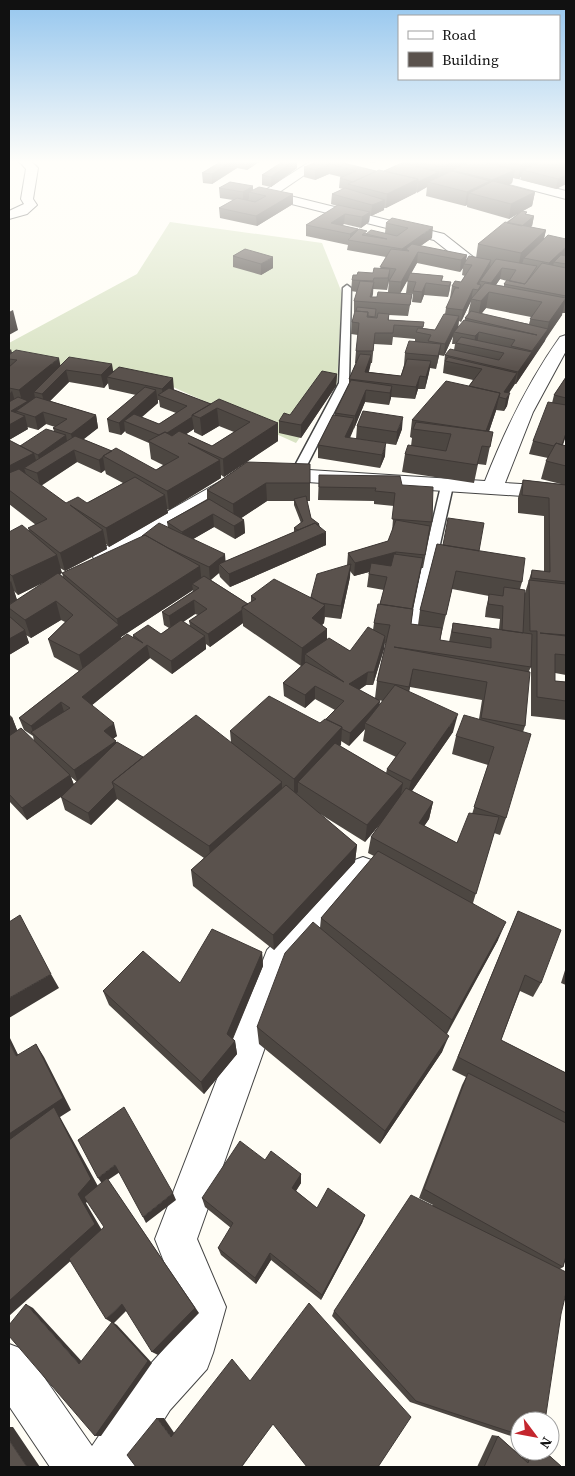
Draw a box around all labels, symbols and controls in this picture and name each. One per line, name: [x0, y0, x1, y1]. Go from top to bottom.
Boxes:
legend: [398, 15, 560, 80]
text: Road: [442, 24, 476, 45]
text: Building: [442, 49, 499, 70]
north arrow: [510, 1411, 560, 1461]
text: N: [535, 1433, 557, 1453]

